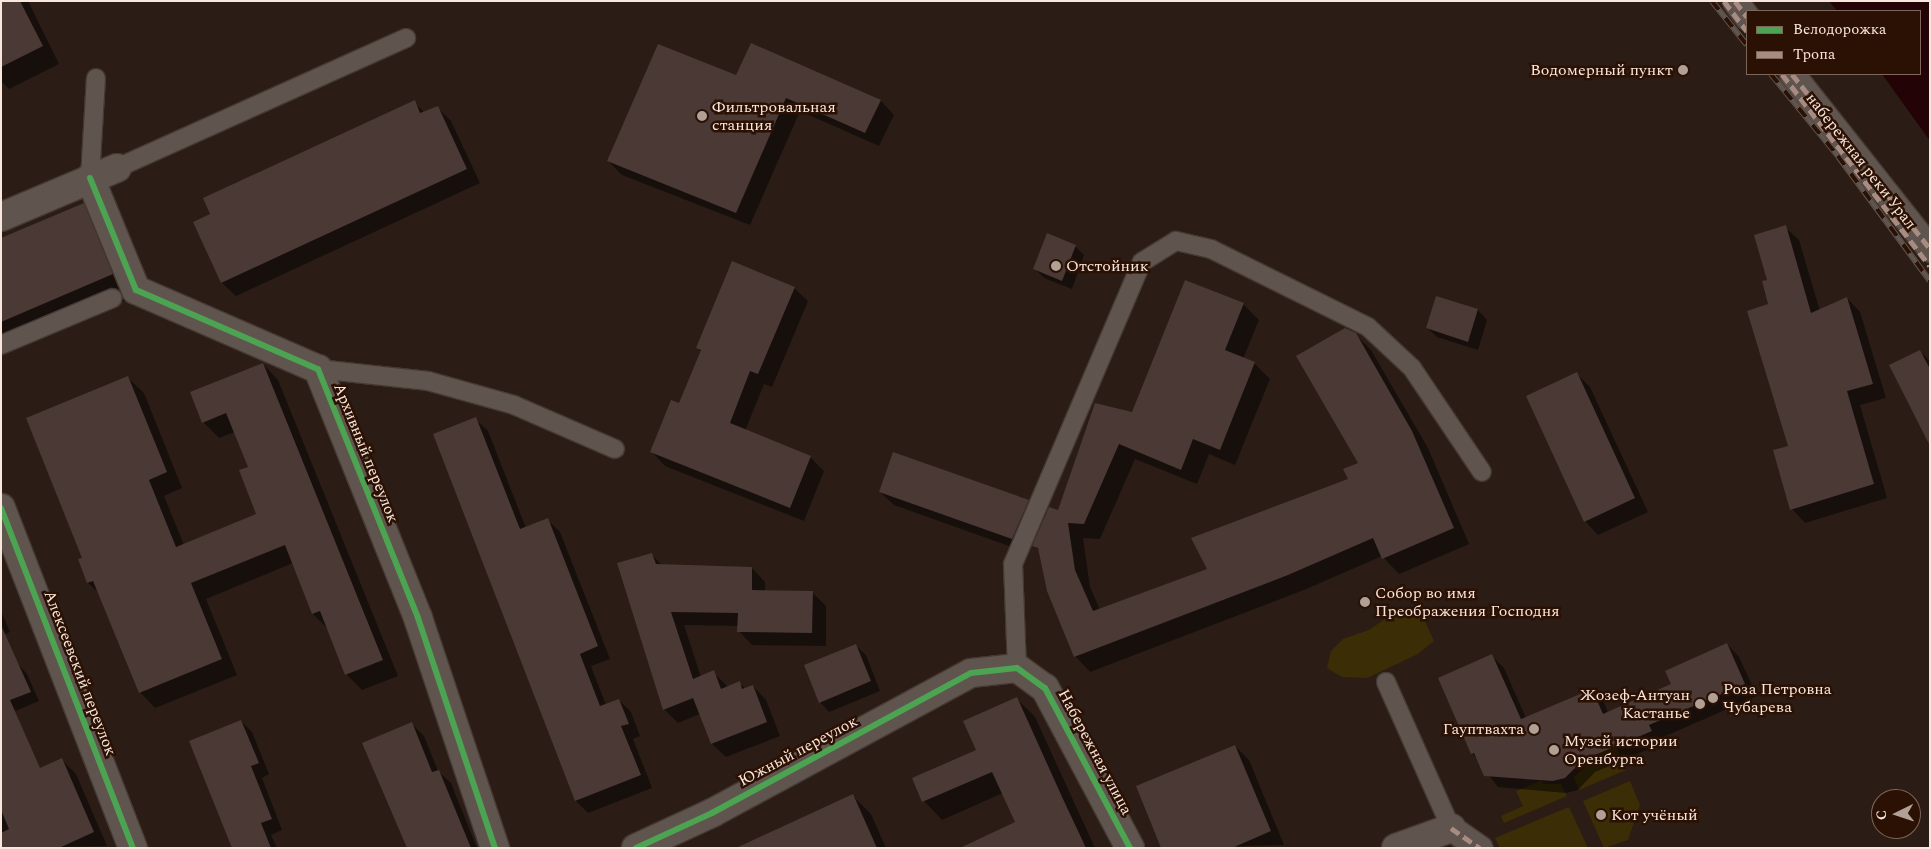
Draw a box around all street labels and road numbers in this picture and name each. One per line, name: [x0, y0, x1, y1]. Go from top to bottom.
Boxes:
street label: набережная реки Урал: [1802, 89, 1920, 233]
street label: Архивный переулок: [329, 380, 403, 526]
street label: Алексеевский переулок: [40, 588, 120, 758]
street label: Набережная улица: [1054, 686, 1136, 818]
street label: Южный переулок: [735, 711, 861, 791]

